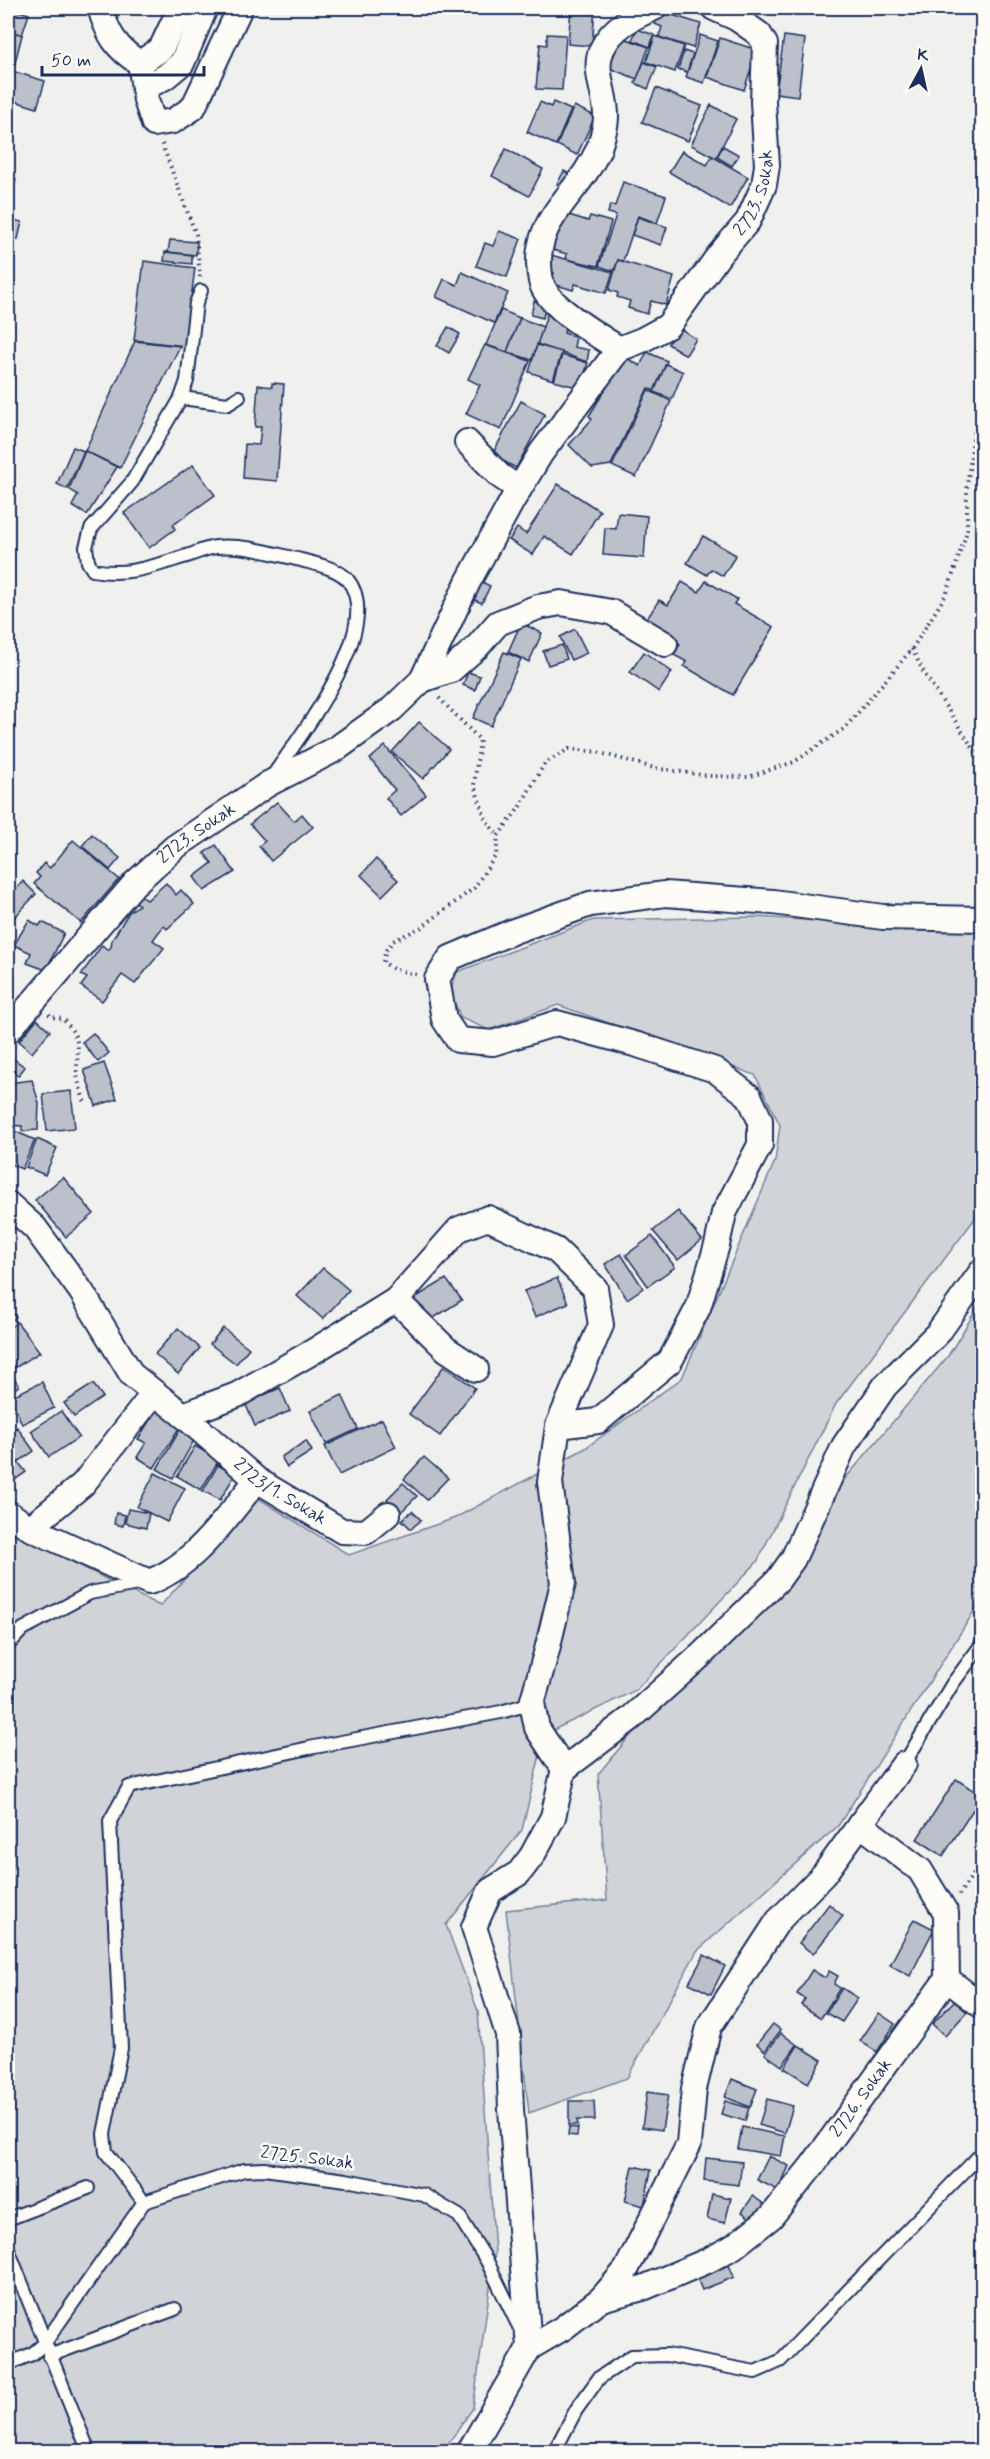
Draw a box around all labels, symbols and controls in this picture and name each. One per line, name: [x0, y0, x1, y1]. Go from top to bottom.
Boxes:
scale bar: [42, 39, 204, 77]
north arrow: [891, 39, 951, 99]
text: K: [916, 44, 931, 67]
text: 50 m: [51, 49, 91, 73]
street label: 2723. Sokak: [728, 149, 779, 241]
street label: 2723. Sokak: [152, 797, 240, 870]
street label: 2723/1. Sokak: [228, 1453, 331, 1531]
street label: 2726. Sokak: [824, 2054, 898, 2142]
street label: 2725. Sokak: [259, 2140, 355, 2176]

